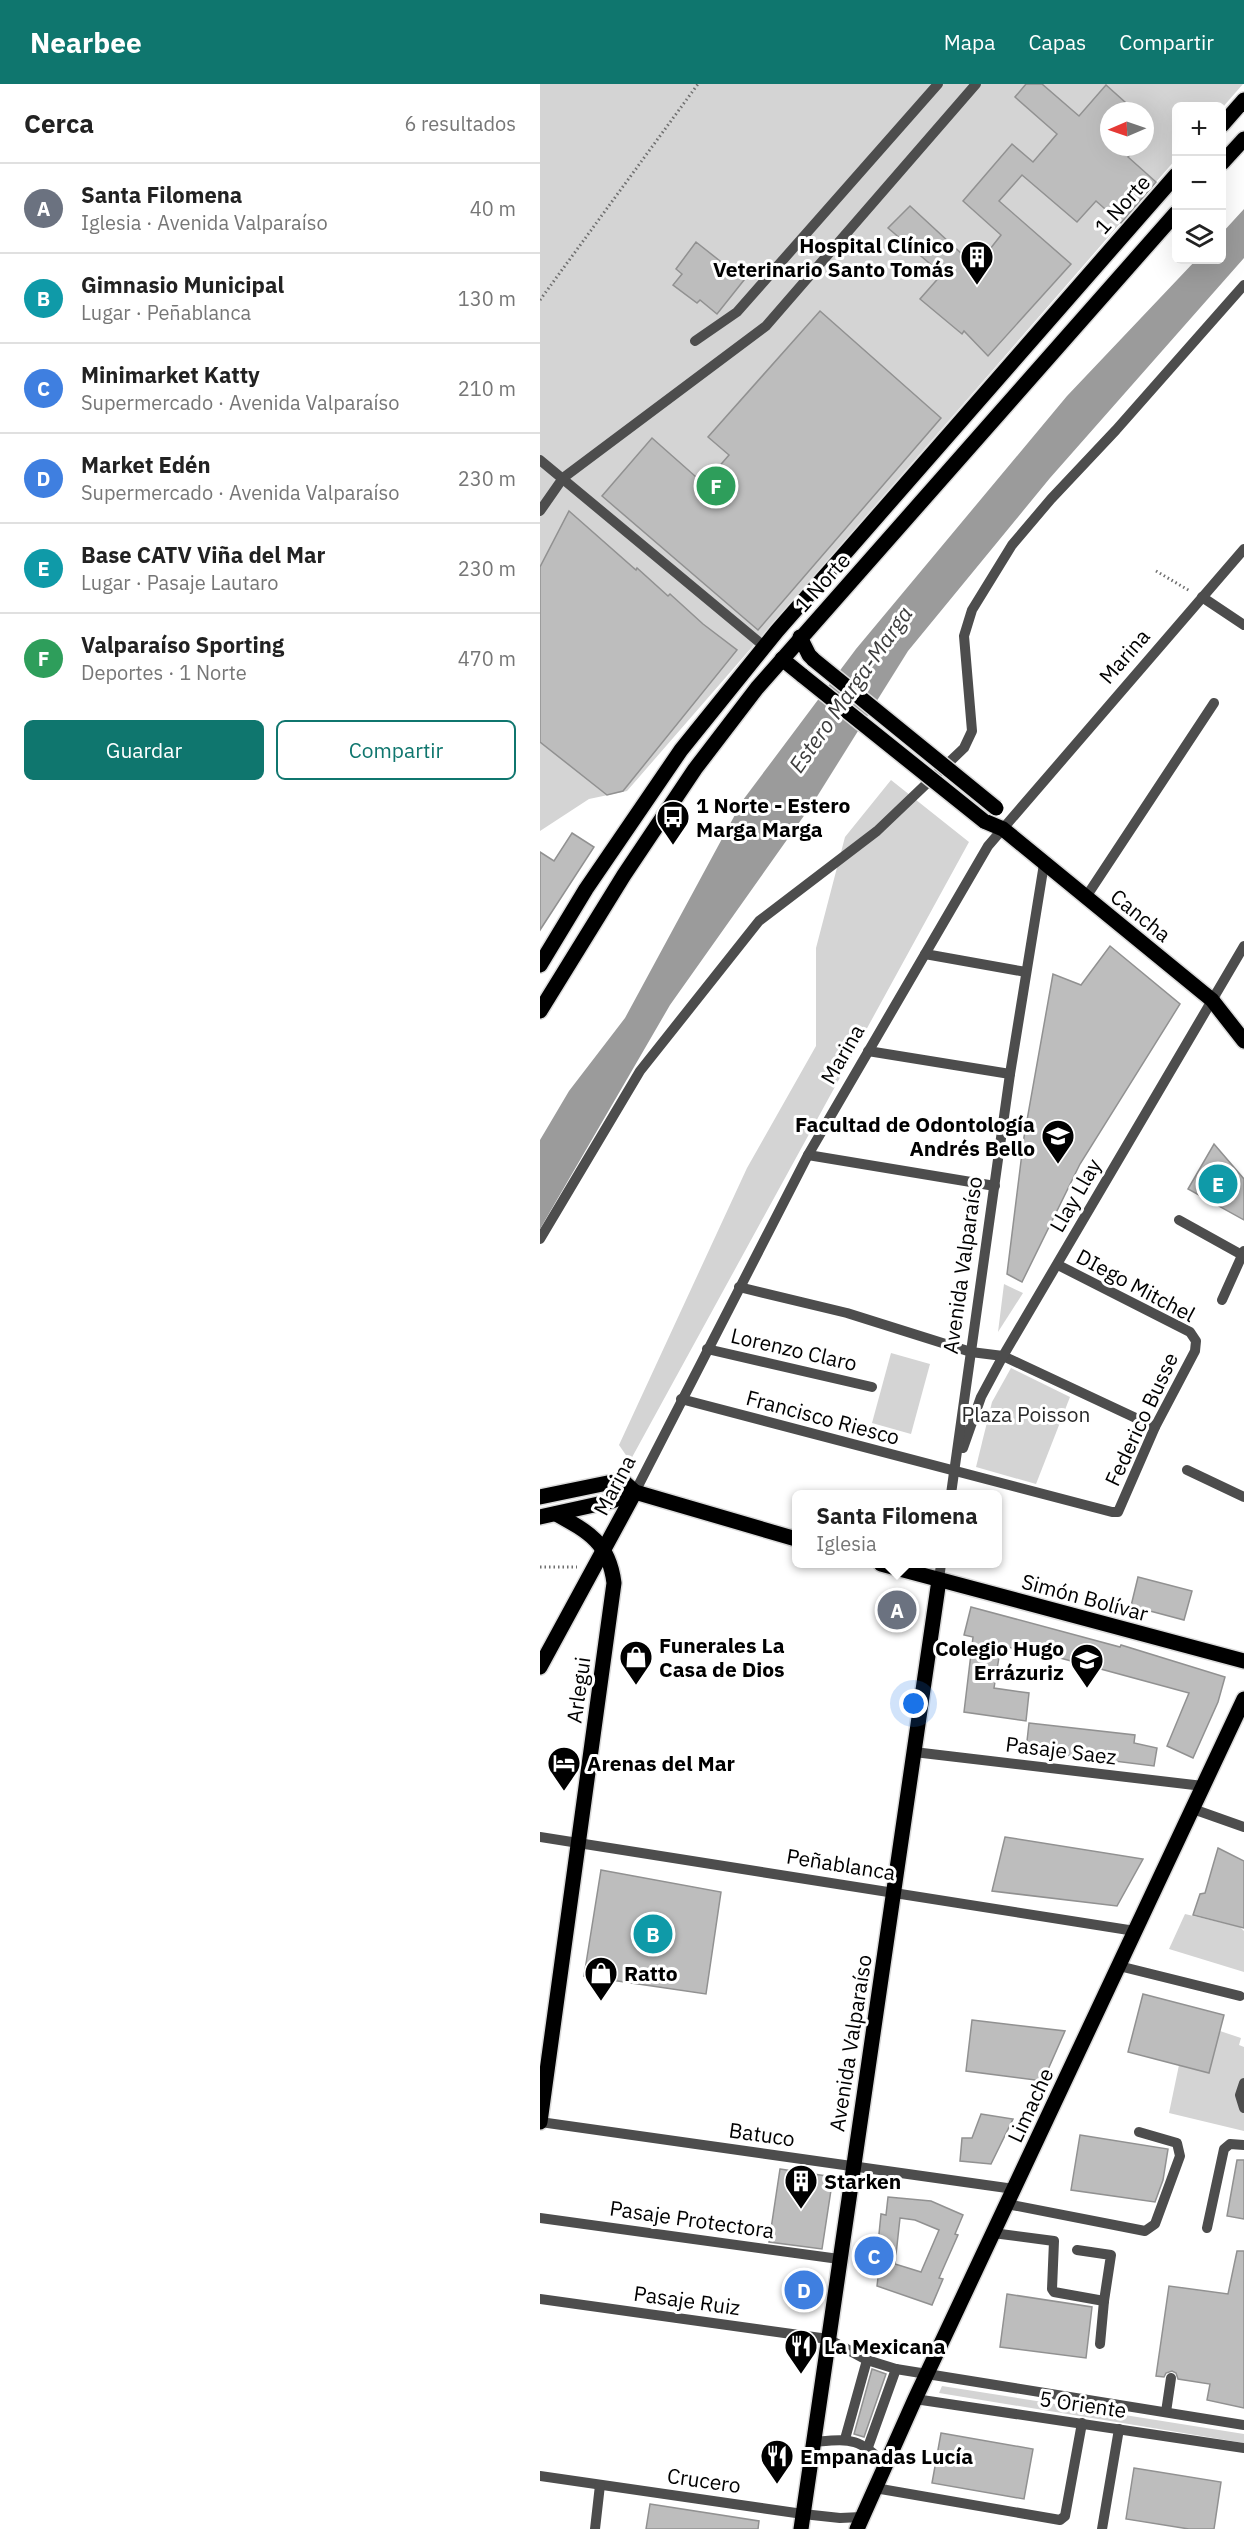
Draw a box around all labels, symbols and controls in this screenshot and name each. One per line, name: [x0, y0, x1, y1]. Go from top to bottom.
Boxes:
text: Nearbee: [30, 24, 142, 61]
text: Mapa: [944, 28, 995, 56]
text: Capas: [1028, 28, 1086, 56]
text: Compartir: [1119, 28, 1214, 56]
north arrow: [1100, 102, 1154, 156]
map controls: [1172, 102, 1226, 264]
button: +: [1172, 102, 1226, 156]
text: Cerca: [24, 106, 94, 140]
text: 6 resultados: [404, 110, 516, 137]
button: −: [1172, 156, 1226, 210]
street label: 1 Norte: [1088, 168, 1156, 240]
text: Santa Filomena: [81, 180, 242, 209]
text: A: [37, 195, 50, 222]
text: 40 m: [470, 195, 516, 222]
text: Iglesia · Avenida Valparaíso: [81, 209, 328, 236]
button: layers: [1172, 210, 1226, 264]
place label: Hospital Clínico Veterinario Santo Tomás: [713, 231, 954, 283]
building icon: Hospital Clínico Veterinario Santo Tomás: [959, 239, 995, 286]
text: Gimnasio Municipal: [81, 270, 284, 299]
text: B: [37, 285, 50, 312]
text: 130 m: [458, 285, 516, 312]
text: Lugar · Peñablanca: [81, 299, 251, 326]
text: Minimarket Katty: [81, 360, 260, 389]
text: C: [37, 375, 50, 402]
text: 210 m: [458, 375, 516, 402]
text: Supermercado · Avenida Valparaíso: [81, 389, 399, 416]
text: Market Edén: [81, 450, 211, 479]
pin: F: [696, 464, 735, 508]
text: D: [37, 465, 50, 492]
text: 230 m: [458, 465, 516, 492]
text: Supermercado · Avenida Valparaíso: [81, 479, 399, 506]
text: Base CATV Viña del Mar: [81, 540, 325, 569]
street label: 1 Norte: [788, 546, 856, 618]
text: E: [37, 555, 50, 582]
text: 230 m: [458, 555, 516, 582]
text: Lugar · Pasaje Lautaro: [81, 569, 279, 596]
water label: Estero Marga-Marga: [782, 600, 918, 778]
street label: Marina: [1092, 623, 1156, 689]
text: Valparaíso Sporting: [81, 630, 284, 659]
text: F: [38, 645, 49, 672]
text: 470 m: [458, 645, 516, 672]
text: Deportes · 1 Norte: [81, 659, 247, 686]
button: Guardar: [24, 720, 264, 780]
button: Compartir: [276, 720, 516, 780]
place label: 1 Norte - Estero Marga Marga: [696, 791, 851, 843]
bus stop icon: 1 Norte - Estero Marga Marga: [655, 799, 691, 846]
street label: Cancha: [1105, 882, 1177, 948]
street label: Marina: [814, 1019, 870, 1089]
place label: Facultad de Odontología Andrés Bello: [795, 1110, 1035, 1162]
school or university icon: Facultad de Odontología Andrés Bello: [1040, 1118, 1076, 1165]
street label: Llay Llay: [1043, 1153, 1108, 1237]
pin: E: [1198, 1162, 1238, 1206]
street label: Avenida Valparaíso: [936, 1175, 988, 1355]
street label: DIego Mitchel: [1072, 1242, 1201, 1328]
street label: Lorenzo Claro: [728, 1321, 860, 1377]
street label: Federico Busse: [1098, 1348, 1184, 1490]
street label: Francisco Riesco: [743, 1383, 903, 1451]
park label: Plaza Poisson: [962, 1400, 1090, 1428]
street label: Marina: [587, 1450, 641, 1520]
popup: [792, 1490, 1002, 1568]
text: Santa Filomena: [816, 1501, 978, 1530]
text: Iglesia: [816, 1530, 877, 1557]
street label: Simón Bolívar: [1019, 1567, 1152, 1627]
pin: A: [878, 1588, 916, 1633]
place label: Funerales La Casa de Dios: [659, 1631, 785, 1683]
place label: Colegio Hugo Errázuriz: [935, 1634, 1064, 1686]
shop icon: Funerales La Casa de Dios: [618, 1639, 654, 1686]
school or university icon: Colegio Hugo Errázuriz: [1069, 1642, 1105, 1689]
street label: Arlegui: [560, 1655, 596, 1725]
your location: [899, 1689, 928, 1718]
street label: Pasaje Saez: [1004, 1729, 1118, 1771]
hotel icon: Arenas del Mar: [546, 1745, 582, 1792]
place label: Arenas del Mar: [587, 1749, 736, 1777]
street label: Peñablanca: [785, 1842, 897, 1886]
pin: B: [634, 1912, 672, 1956]
street label: Avenida Valparaíso: [822, 1952, 878, 2134]
shop icon: Ratto: [583, 1955, 619, 2002]
place label: Ratto: [624, 1959, 678, 1987]
street label: Limache: [1001, 2063, 1059, 2147]
street label: Batuco: [727, 2116, 797, 2152]
building icon: Starken: [783, 2163, 819, 2210]
place label: Starken: [824, 2167, 901, 2195]
street label: Pasaje Protectora: [608, 2194, 776, 2244]
pin: C: [854, 2234, 894, 2278]
pin: D: [784, 2268, 824, 2312]
street label: Pasaje Ruiz: [632, 2279, 742, 2321]
restaurant icon: La Mexicana: [783, 2328, 819, 2375]
place label: La Mexicana: [824, 2332, 946, 2360]
street label: 5 Oriente: [1038, 2384, 1128, 2424]
restaurant icon: Empanadas Lucía: [759, 2438, 795, 2485]
place label: Empanadas Lucía: [800, 2442, 973, 2470]
street label: Crucero: [665, 2461, 743, 2499]

